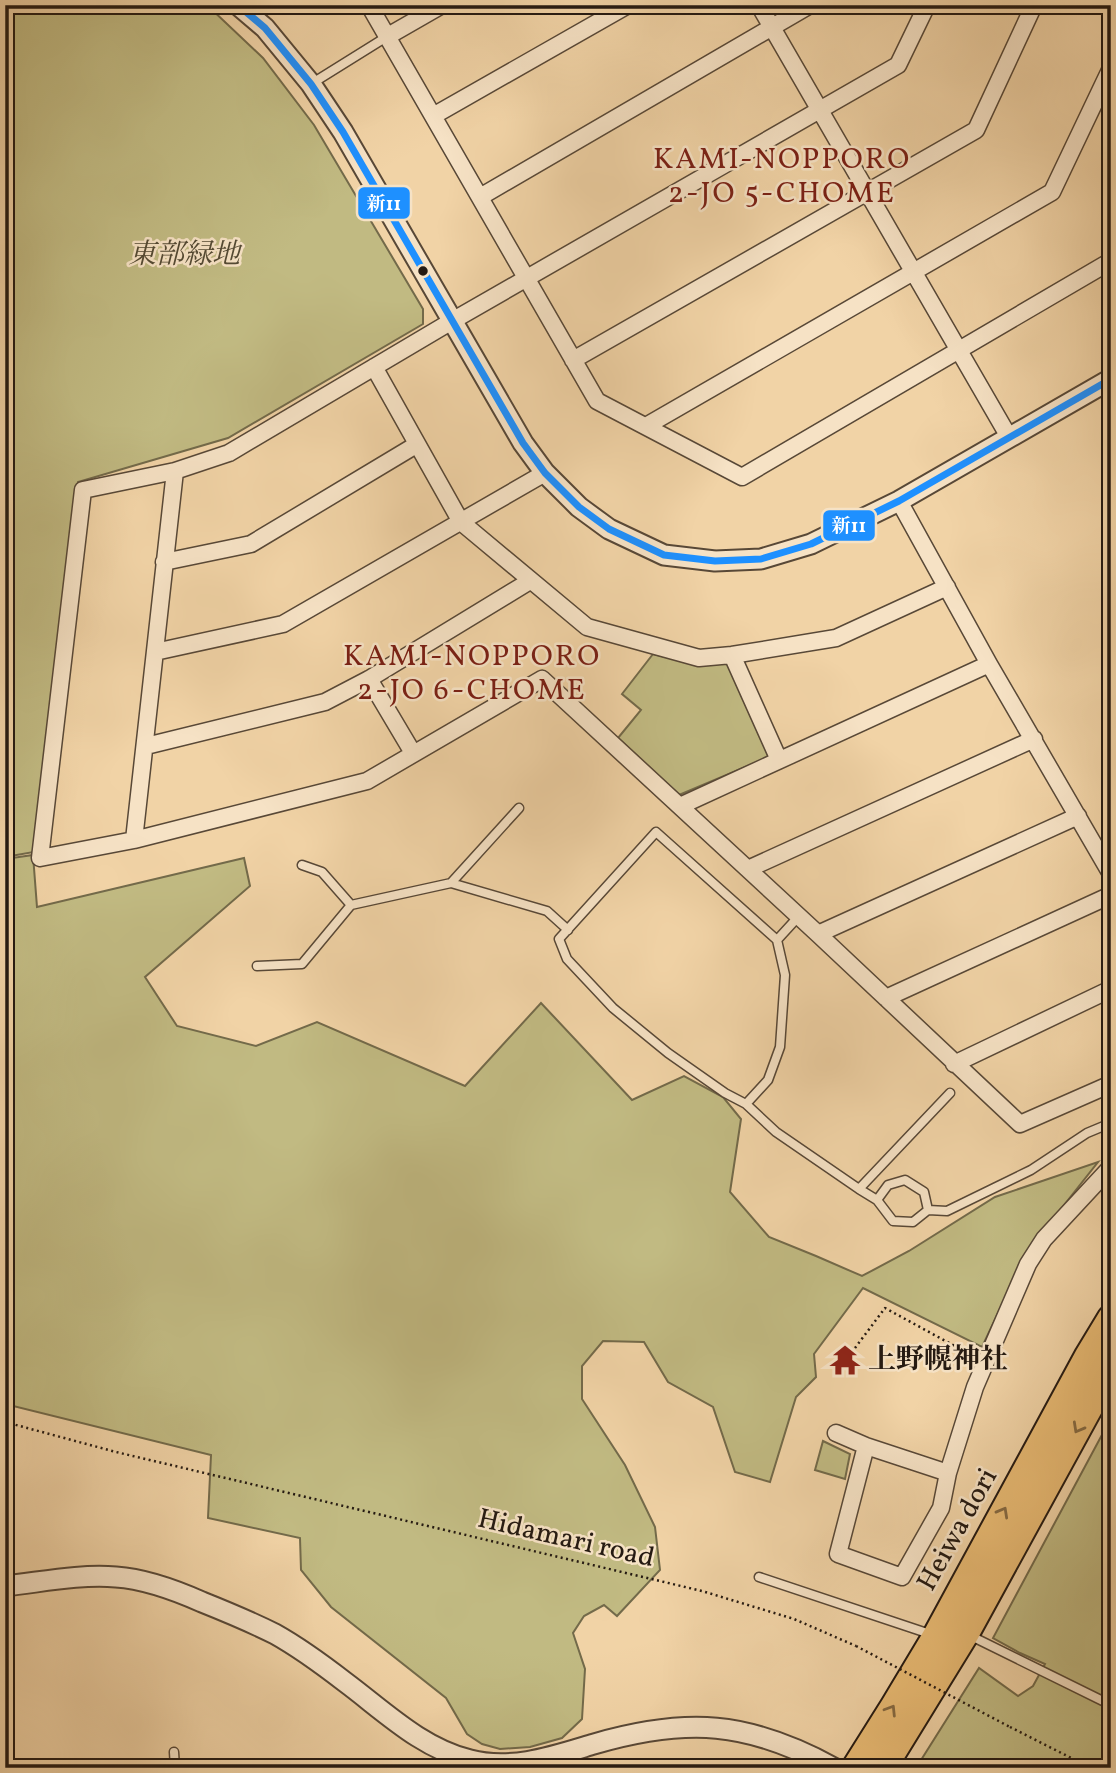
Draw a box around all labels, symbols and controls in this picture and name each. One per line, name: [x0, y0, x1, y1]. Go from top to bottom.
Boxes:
district label: KAMI-NOPPORO 2-JO 5-CHOME: [653, 139, 911, 215]
line badge: 新11: [357, 186, 411, 220]
text: 新11: [367, 192, 401, 218]
park label: 東部緑地: [128, 236, 243, 275]
unlabelled marker: [416, 264, 430, 278]
line badge: 新11: [822, 509, 876, 542]
text: 新11: [832, 514, 866, 540]
district label: KAMI-NOPPORO 2-JO 6-CHOME: [343, 636, 601, 712]
place label: 上野幌神社: [868, 1341, 1008, 1380]
temple icon: 上野幌神社: [828, 1343, 862, 1377]
one-way arrow: [1073, 1421, 1086, 1434]
street label: Heiwa dori: [908, 1462, 1008, 1598]
street label: Hidamari road: [474, 1500, 658, 1578]
one-way arrow: [995, 1507, 1008, 1519]
one-way arrow: [883, 1705, 896, 1718]

